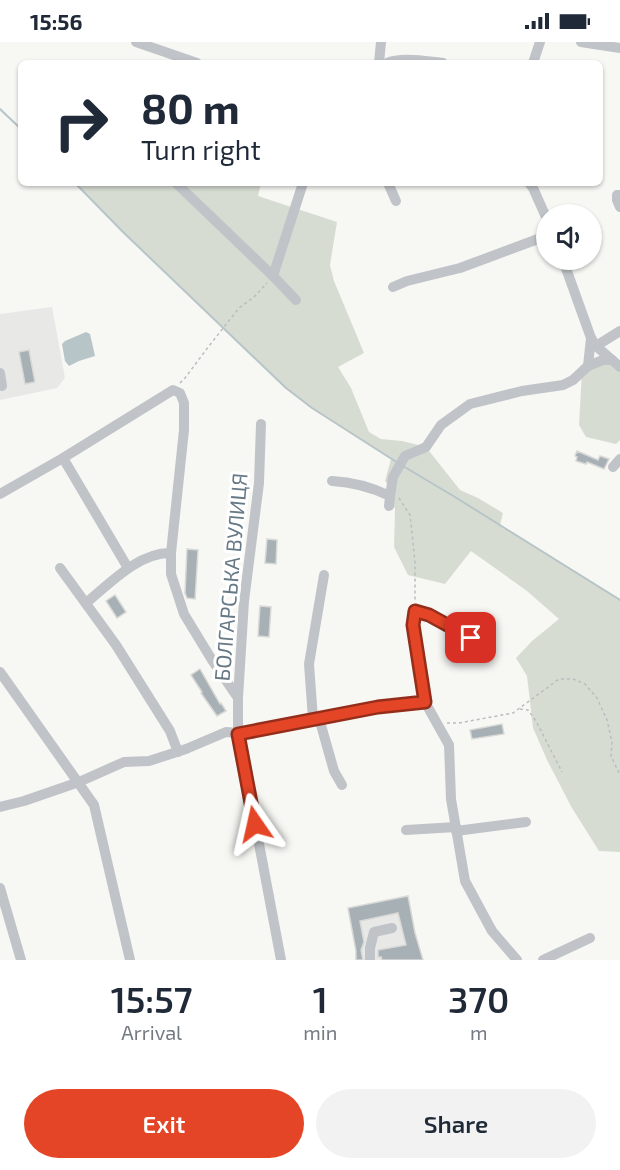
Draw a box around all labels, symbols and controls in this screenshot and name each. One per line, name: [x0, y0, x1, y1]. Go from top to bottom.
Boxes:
text: 15:56: [30, 8, 82, 34]
text: 80 m: [141, 82, 240, 132]
icon: right: [42, 84, 120, 162]
text: Turn right: [141, 133, 261, 165]
map controls: [536, 204, 602, 270]
button: sound: [536, 204, 602, 270]
street label: БОЛГАРСЬКА ВУЛИЦЯ: [208, 472, 252, 682]
pin: [445, 612, 496, 663]
icon: arrive: [454, 621, 487, 654]
position arrow: [223, 792, 287, 856]
text: 15:57: [111, 977, 193, 1020]
text: 1: [313, 977, 328, 1020]
text: 370: [448, 977, 509, 1020]
text: Arrival: [121, 1020, 182, 1044]
text: min: [303, 1020, 337, 1044]
text: m: [470, 1020, 487, 1044]
button: Exit: [24, 1089, 304, 1158]
button: Share: [316, 1089, 596, 1158]

